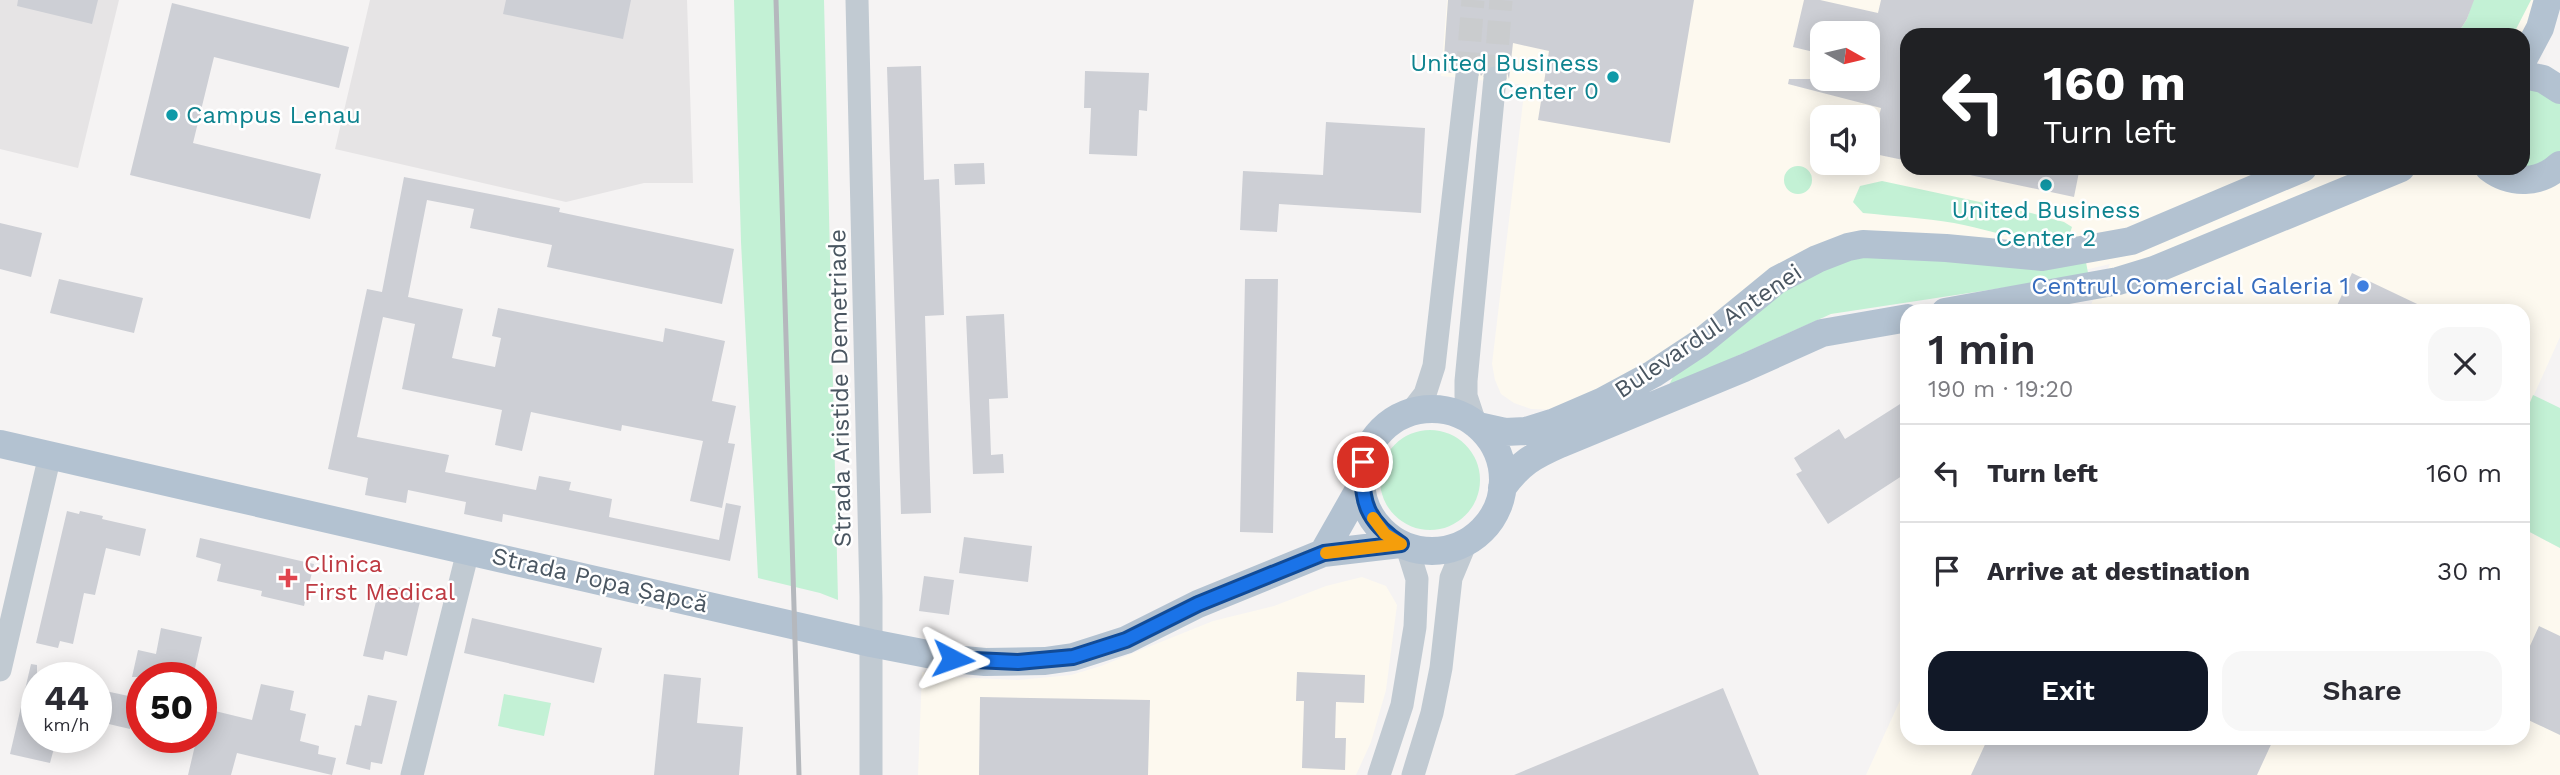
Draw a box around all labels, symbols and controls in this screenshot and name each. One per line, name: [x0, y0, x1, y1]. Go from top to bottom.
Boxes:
north arrow: [1810, 21, 1880, 91]
map controls: [1810, 21, 1880, 175]
place label: United Business Center 0: [1410, 49, 1599, 105]
text: 160 m: [2043, 54, 2186, 112]
icon: left: [1928, 56, 2019, 147]
marker: United Business Center 0: [1605, 69, 1621, 85]
place label: Campus Lenau: [186, 101, 361, 129]
button: sound: [1810, 105, 1880, 175]
marker: Campus Lenau: [164, 107, 180, 123]
text: Turn left: [2043, 113, 2176, 151]
marker: United Business Center 2: [2038, 177, 2054, 193]
place label: United Business Center 2: [1952, 196, 2140, 252]
street label: Strada Aristide Demetriade: [823, 229, 857, 547]
street label: Bulevardul Antenei: [1609, 258, 1807, 404]
place label: Centrul Comercial Galeria 1: [2031, 272, 2349, 300]
marker: Centrul Comercial Galeria 1: [2355, 278, 2371, 294]
text: 1 min: [1928, 325, 2036, 374]
button: close: [2428, 327, 2502, 401]
text: 190 m · 19:20: [1928, 376, 2073, 403]
pin: [1333, 432, 1393, 492]
icon: arrive: [1344, 443, 1382, 481]
icon: left: [1928, 454, 1966, 492]
text: Turn left: [1987, 458, 2098, 488]
text: 160 m: [2426, 458, 2502, 488]
street label: Strada Popa Șapcă: [489, 542, 711, 618]
place label: Clinica First Medical: [304, 550, 456, 606]
icon: arrive: [1928, 552, 1966, 590]
text: Arrive at destination: [1987, 556, 2250, 586]
text: 30 m: [2437, 556, 2502, 586]
marker: Clinica First Medical: [278, 568, 298, 588]
position arrow: [916, 622, 990, 696]
button: Exit: [1928, 651, 2208, 731]
button: Share: [2222, 651, 2502, 731]
speed limit sign: 50: [126, 662, 217, 753]
text: 44: [44, 677, 89, 719]
text: km/h: [43, 714, 90, 735]

